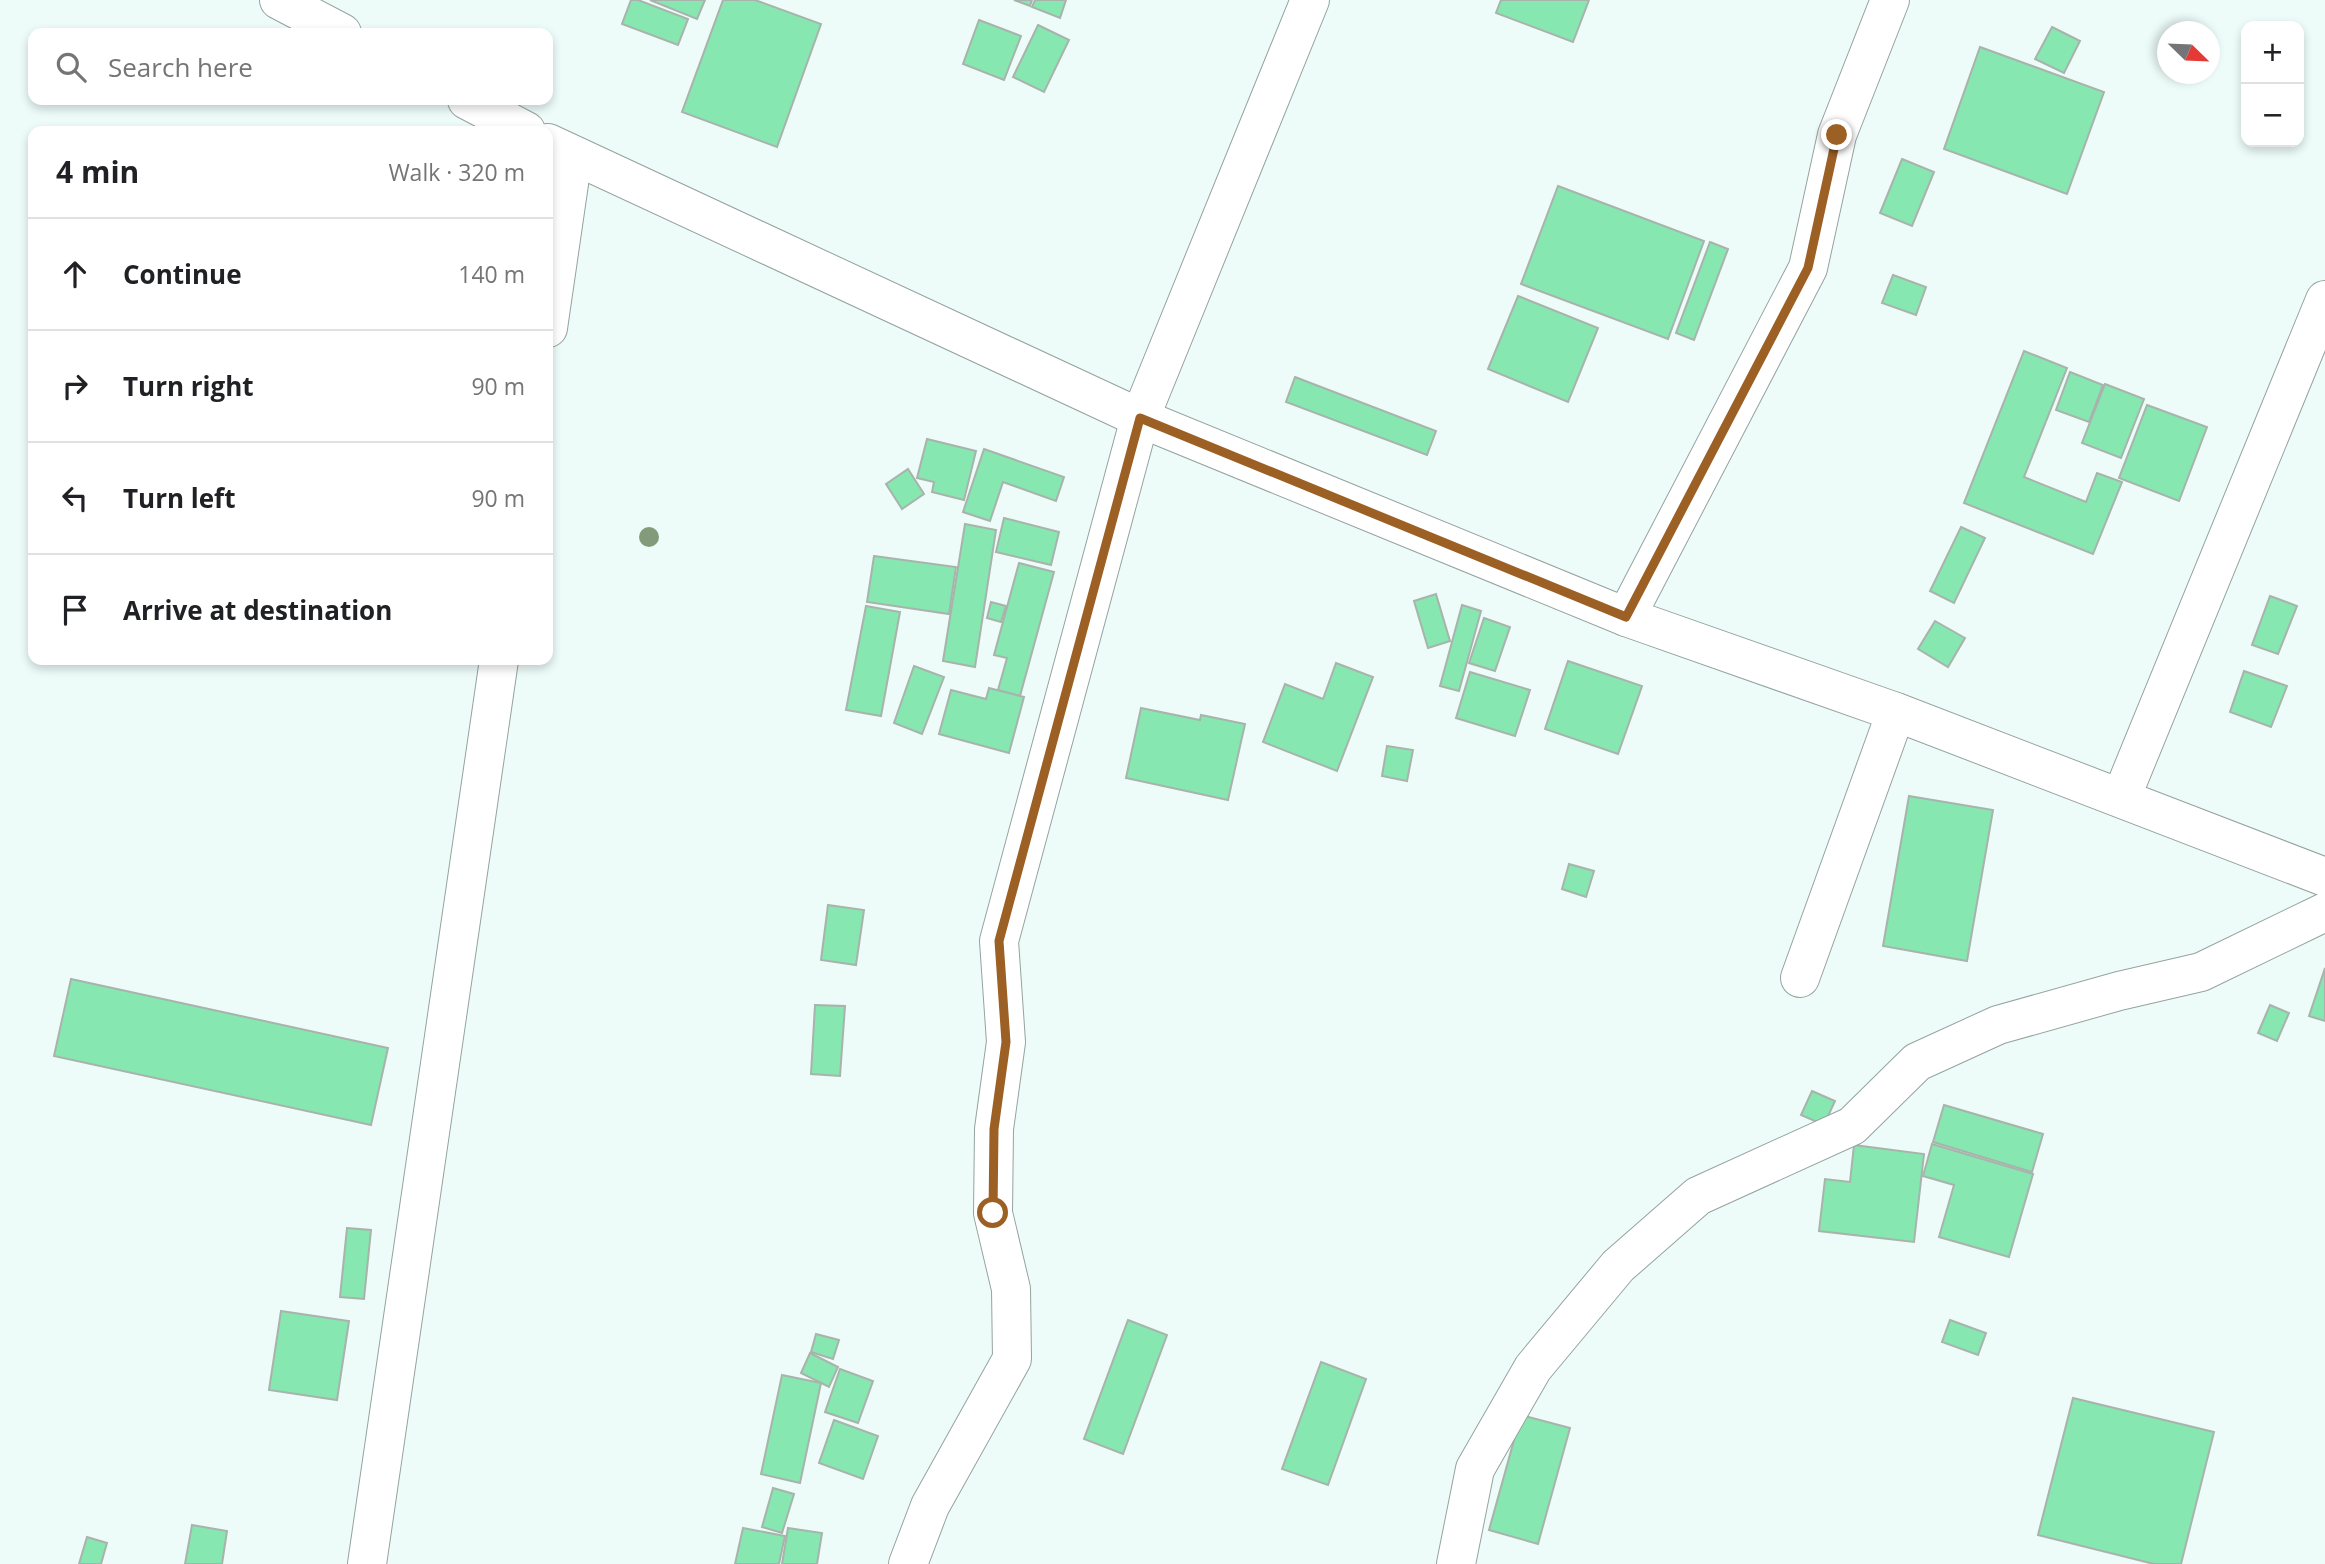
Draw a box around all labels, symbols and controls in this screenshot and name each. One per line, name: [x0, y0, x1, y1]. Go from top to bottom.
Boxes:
north arrow: [2157, 21, 2220, 84]
map controls: [2241, 21, 2304, 147]
button: +: [2241, 21, 2304, 84]
search box: [28, 28, 553, 105]
icon: search: [52, 48, 90, 86]
text: Search here: [108, 49, 253, 85]
button: −: [2241, 84, 2304, 147]
route end: [1821, 119, 1852, 150]
text: 4 min: [56, 151, 139, 192]
text: Walk · 320 m: [388, 156, 525, 188]
icon: ahead: [56, 255, 94, 293]
text: Continue: [123, 256, 242, 292]
text: 140 m: [458, 258, 525, 290]
icon: right: [56, 367, 94, 405]
text: Turn right: [123, 368, 254, 404]
text: 90 m: [471, 370, 525, 402]
icon: left: [56, 479, 94, 517]
text: Turn left: [123, 480, 235, 516]
text: 90 m: [471, 482, 525, 514]
icon: arrive: [56, 591, 94, 629]
text: Arrive at destination: [123, 592, 392, 628]
route start: [977, 1197, 1008, 1228]

